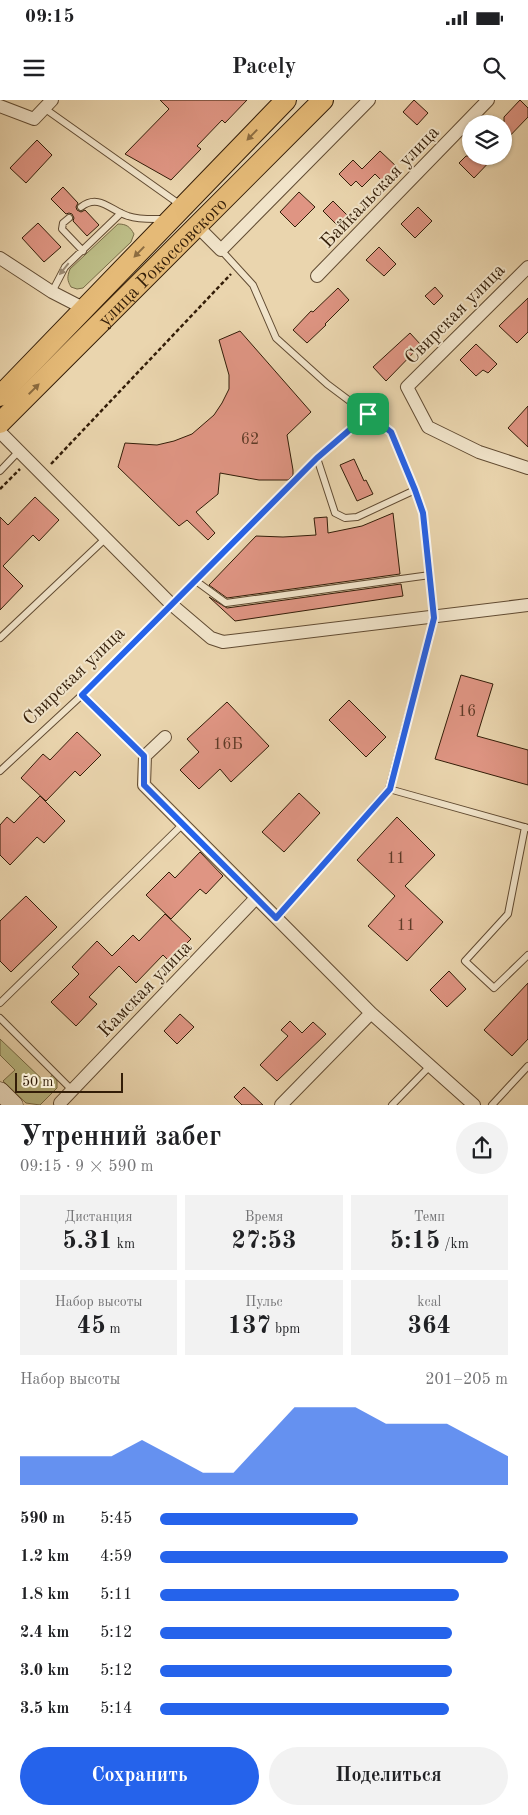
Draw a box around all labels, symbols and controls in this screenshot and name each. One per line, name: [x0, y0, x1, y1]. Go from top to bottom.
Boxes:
text: 09:15: [25, 8, 74, 27]
icon: menu: [20, 54, 48, 82]
icon: search: [480, 54, 508, 82]
text: Pacely: [232, 56, 296, 78]
map controls: [462, 115, 512, 165]
button: layers: [462, 115, 512, 165]
street label: Байкальская улица: [318, 123, 444, 252]
one-way arrow: [246, 129, 258, 141]
street label: улица Рокоссовского: [96, 195, 232, 331]
one-way arrow: [133, 246, 145, 258]
street label: Свирская улица: [402, 261, 510, 368]
one-way arrow: [59, 263, 70, 276]
one-way arrow: [28, 383, 40, 395]
pin: [347, 393, 389, 435]
icon: arrive: [354, 400, 382, 428]
house number: 62: [241, 432, 259, 448]
street label: Свирская улица: [20, 623, 130, 730]
house number: 16: [458, 704, 476, 720]
house number: 16Б: [213, 737, 243, 753]
house number: 11: [387, 851, 405, 867]
house number: 11: [397, 918, 415, 934]
street label: Камская улица: [95, 938, 197, 1041]
scale bar: [15, 1070, 122, 1093]
text: 50 m: [22, 1075, 53, 1089]
button: share: [456, 1122, 508, 1174]
text: Утренний забег: [20, 1124, 221, 1152]
text: 09:15 · 9 × 590 m: [20, 1159, 153, 1175]
text: Дистанция: [65, 1210, 133, 1224]
text: Время: [245, 1210, 283, 1224]
text: Темп: [414, 1210, 445, 1224]
text: 5.31: [62, 1229, 113, 1254]
text: 27:53: [231, 1229, 297, 1254]
text: 5:15: [390, 1229, 440, 1254]
text: km: [113, 1237, 135, 1251]
text: /km: [440, 1237, 469, 1251]
text: Набор высоты: [55, 1295, 143, 1309]
text: Пульс: [245, 1295, 283, 1309]
text: kcal: [417, 1295, 441, 1309]
text: 45: [77, 1314, 106, 1339]
text: 137: [228, 1314, 271, 1339]
text: 364: [408, 1314, 451, 1339]
text: m: [106, 1322, 121, 1336]
text: bpm: [271, 1322, 300, 1336]
text: Набор высоты: [20, 1372, 120, 1388]
text: 201–205 m: [425, 1372, 508, 1388]
text: 590 m: [20, 1511, 65, 1527]
text: 5:45: [100, 1511, 132, 1527]
text: 1.2 km: [20, 1549, 69, 1565]
text: 4:59: [100, 1549, 132, 1565]
text: 1.8 km: [20, 1587, 69, 1603]
text: 5:11: [100, 1587, 132, 1603]
text: 2.4 km: [20, 1625, 69, 1641]
text: 5:12: [100, 1625, 132, 1641]
text: 3.0 km: [20, 1663, 69, 1679]
text: 5:12: [100, 1663, 132, 1679]
text: 3.5 km: [20, 1701, 69, 1717]
text: 5:14: [100, 1701, 132, 1717]
button: Сохранить: [20, 1747, 259, 1805]
button: Поделиться: [269, 1747, 508, 1805]

